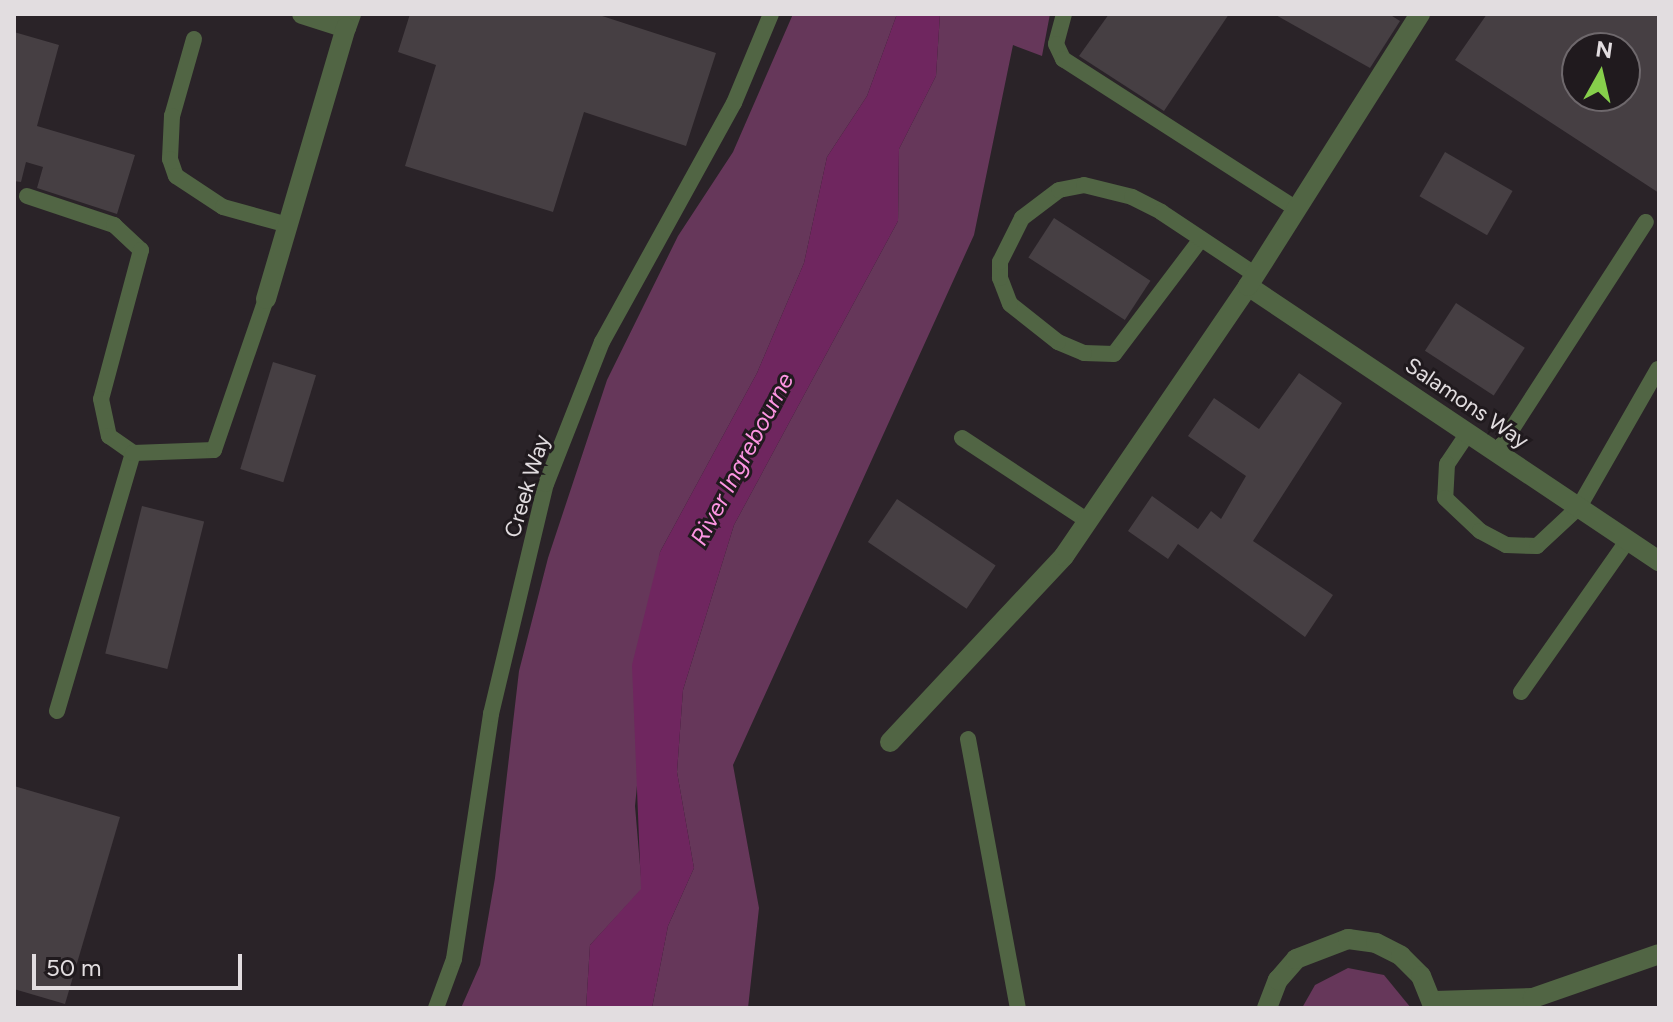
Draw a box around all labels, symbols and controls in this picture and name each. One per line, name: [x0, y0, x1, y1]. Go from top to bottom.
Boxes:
north arrow: [1561, 32, 1641, 112]
text: N: [1594, 35, 1614, 64]
street label: Salamons Way: [1400, 352, 1534, 454]
water label: River Ingrebourne: [684, 368, 800, 550]
street label: Creek Way: [499, 431, 555, 541]
scale bar: [36, 938, 246, 988]
text: 50 m: [46, 953, 102, 982]

